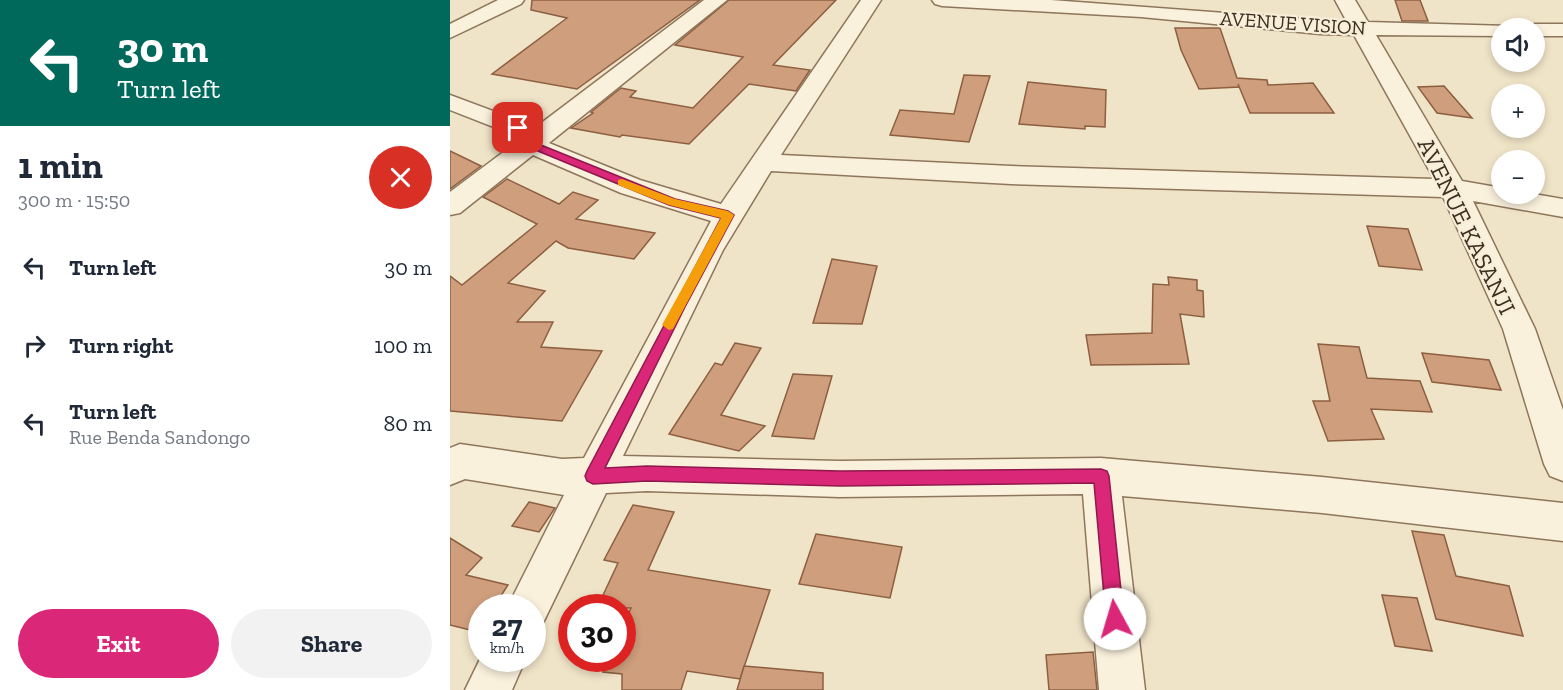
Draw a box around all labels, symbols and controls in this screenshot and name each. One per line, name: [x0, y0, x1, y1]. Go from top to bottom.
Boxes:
street label: AVENUE VISION: [1219, 6, 1367, 40]
map controls: [1491, 18, 1545, 204]
button: sound: [1491, 18, 1545, 72]
text: 30 m: [117, 22, 208, 73]
icon: left: [18, 24, 96, 102]
text: Turn left: [117, 73, 220, 105]
button: +: [1491, 84, 1545, 138]
pin: [492, 102, 543, 153]
icon: arrive: [501, 111, 534, 144]
street label: AVENUE KASANJI: [1412, 133, 1522, 319]
text: 1 min: [18, 144, 103, 187]
button: close: [369, 146, 432, 209]
button: −: [1491, 150, 1545, 204]
text: 300 m · 15:50: [18, 188, 130, 212]
icon: left: [18, 251, 51, 284]
text: Turn left: [69, 254, 156, 281]
text: 30 m: [385, 254, 432, 281]
icon: right: [18, 329, 51, 362]
text: Turn right: [69, 332, 173, 359]
text: 100 m: [374, 332, 432, 359]
text: Turn left: [69, 398, 156, 425]
icon: left: [18, 407, 51, 440]
text: 80 m: [384, 410, 432, 437]
text: Rue Benda Sandongo: [69, 425, 250, 449]
position arrow: [1083, 587, 1147, 651]
speed limit sign: 30: [558, 594, 636, 672]
text: 27: [492, 608, 522, 644]
button: Exit: [18, 609, 219, 678]
button: Share: [231, 609, 432, 678]
text: km/h: [490, 639, 524, 657]

